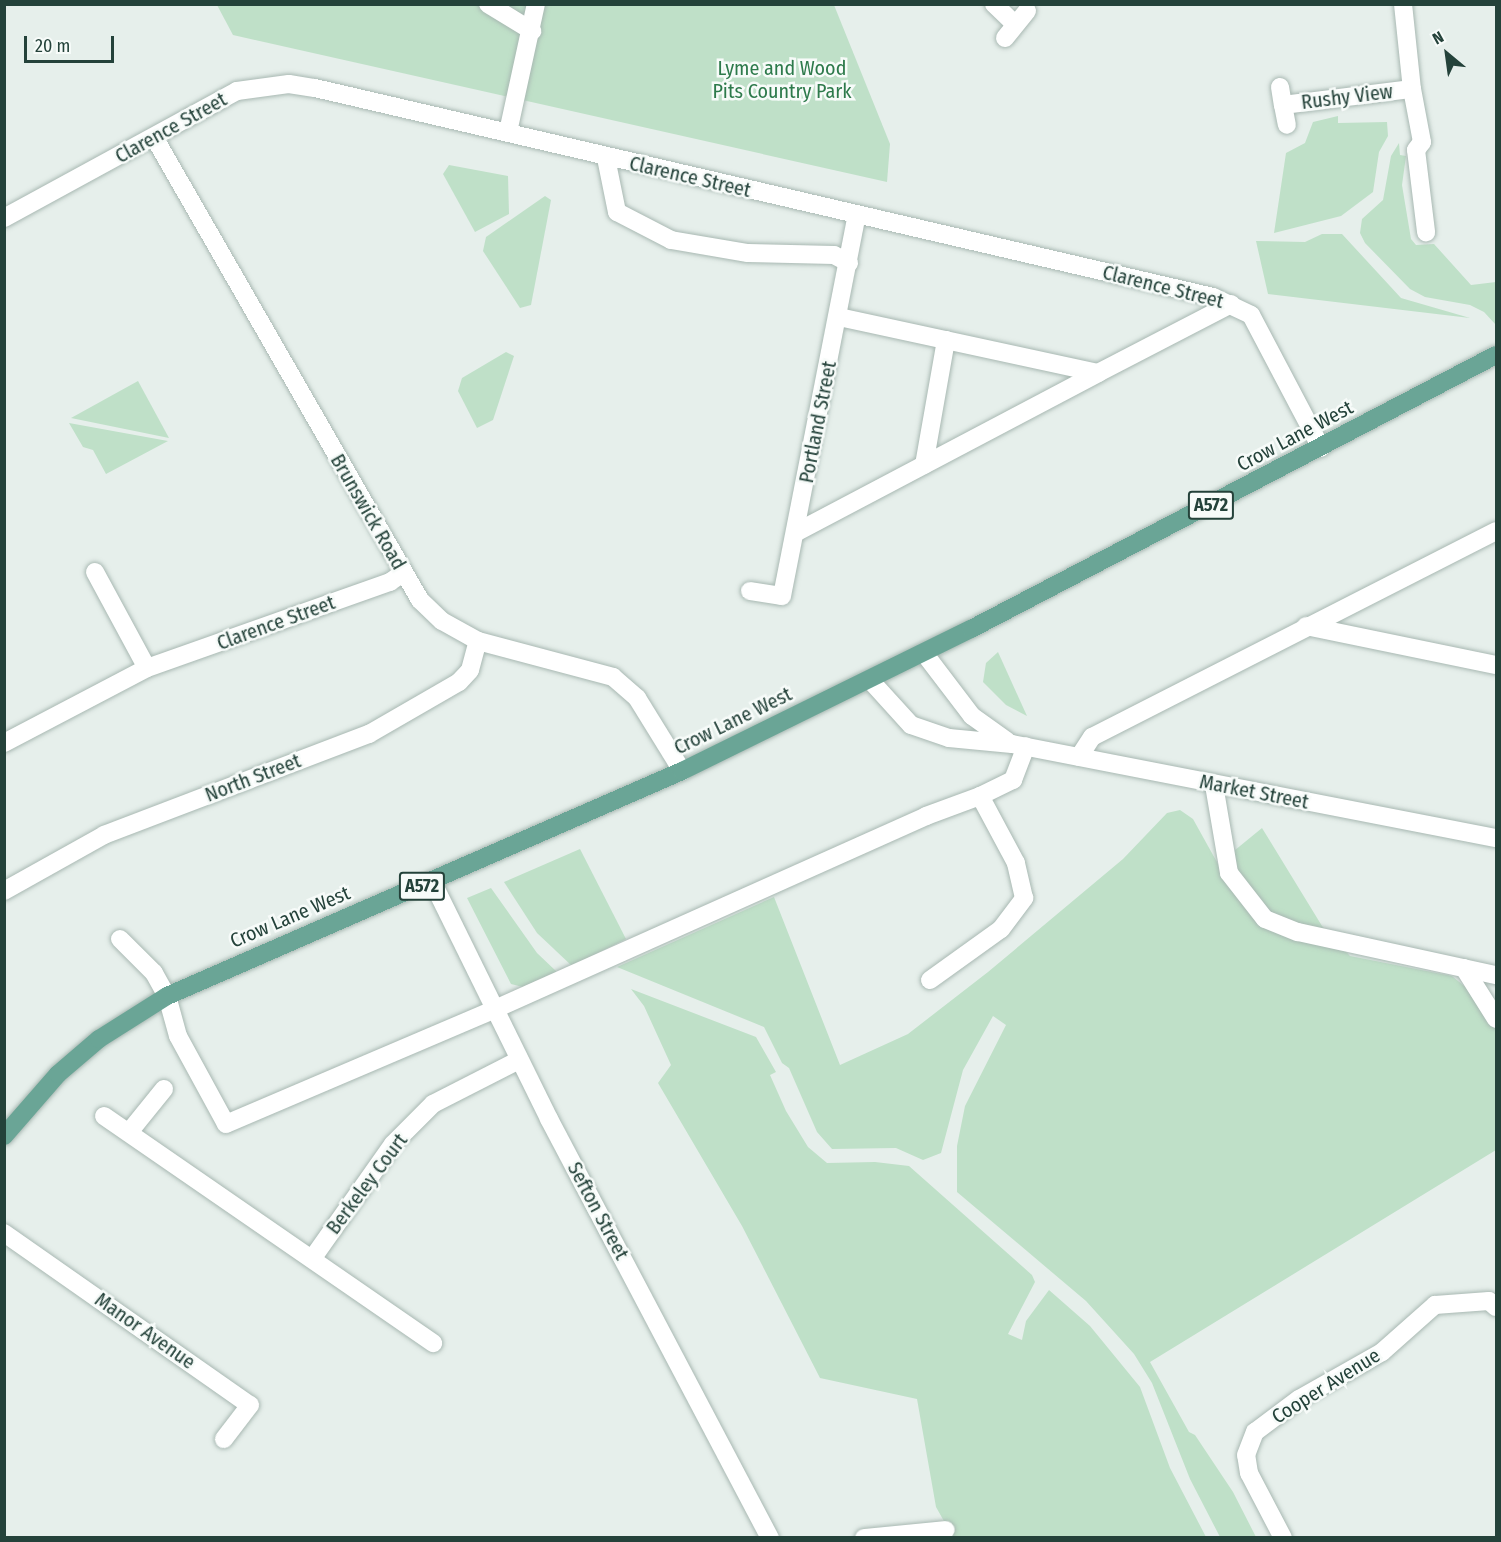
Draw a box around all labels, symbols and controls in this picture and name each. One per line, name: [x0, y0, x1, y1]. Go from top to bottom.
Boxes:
scale bar: [27, 24, 117, 62]
north arrow: [1417, 24, 1477, 84]
text: N: [1429, 27, 1447, 48]
text: 20 m: [35, 35, 70, 57]
park label: Lyme and Wood Pits Country Park: [712, 57, 852, 104]
street label: Rushy View: [1300, 79, 1394, 115]
street label: Clarence Street: [111, 88, 231, 168]
street label: Clarence Street: [627, 151, 753, 203]
street label: Clarence Street: [1100, 260, 1226, 314]
street label: Portland Street: [794, 359, 842, 485]
street label: Crow Lane West: [1233, 395, 1357, 477]
street label: Brunswick Road: [325, 450, 411, 574]
road number: A572: [1187, 490, 1235, 520]
street label: Clarence Street: [214, 591, 338, 655]
street label: Crow Lane West: [670, 682, 796, 760]
street label: North Street: [202, 749, 304, 807]
street label: Market Street: [1198, 770, 1310, 814]
road number: A572: [398, 871, 446, 901]
street label: Crow Lane West: [226, 881, 354, 953]
street label: Berkeley Court: [321, 1129, 413, 1239]
street label: Sefton Street: [562, 1158, 634, 1264]
street label: Manor Avenue: [90, 1288, 200, 1374]
street label: Cooper Avenue: [1267, 1343, 1385, 1429]

